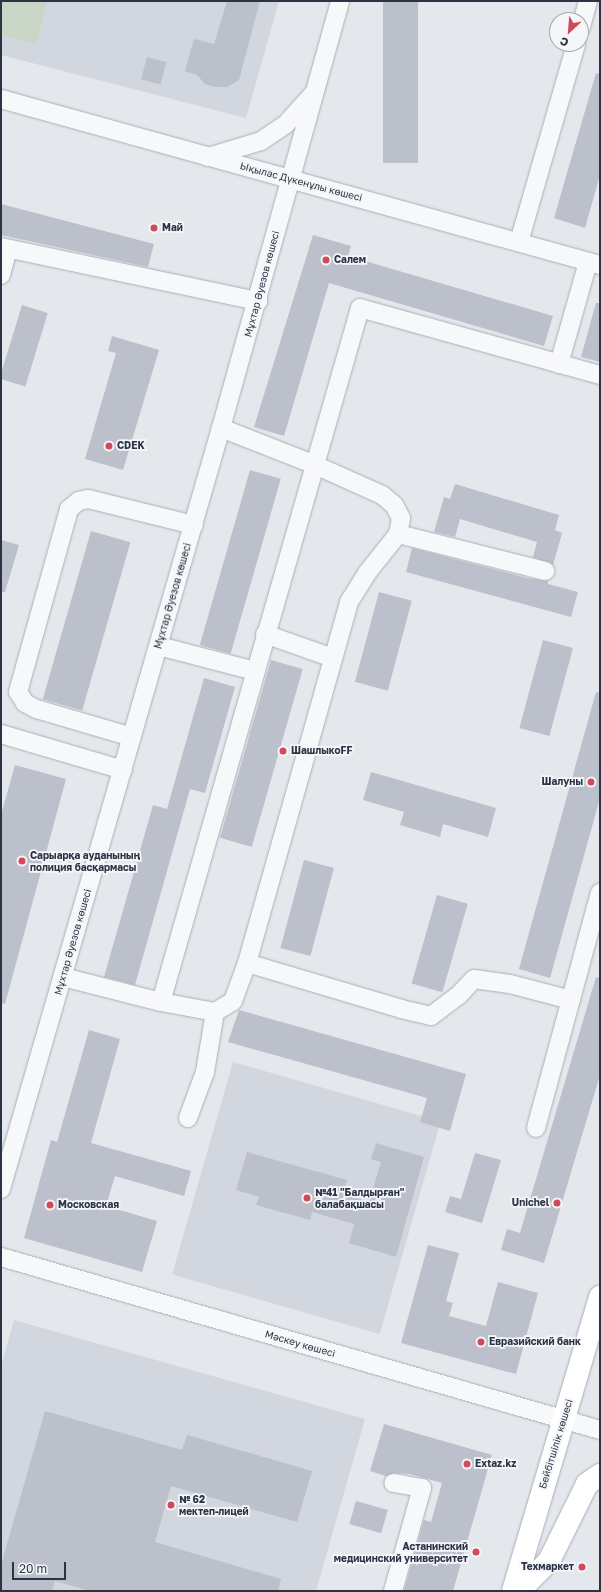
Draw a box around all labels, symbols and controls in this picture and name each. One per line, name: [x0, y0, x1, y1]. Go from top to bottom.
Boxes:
north arrow: [549, 12, 589, 52]
text: С: [558, 35, 570, 50]
street label: Ықылас Дүкенұлы көшесі: [239, 160, 363, 204]
place label: Май: [162, 222, 183, 234]
marker: Май: [149, 223, 159, 233]
street label: Мұхтар Әуезов көшесі: [242, 229, 282, 339]
place label: Салем: [334, 254, 366, 266]
marker: Салем: [321, 255, 331, 265]
place label: CDEK: [117, 440, 145, 452]
marker: CDEK: [104, 441, 114, 451]
street label: Мұхтар Әуезов көшесі: [152, 542, 194, 650]
place label: ШашлыкoFF: [291, 745, 352, 757]
marker: ШашлыкoFF: [278, 746, 288, 756]
place label: Шалуны: [542, 776, 583, 788]
marker: Шалуны: [586, 777, 596, 787]
place label: Сарыарқа ауданының полиция басқармасы: [30, 849, 140, 872]
marker: Сарыарқа ауданының полиция басқармасы: [17, 856, 27, 866]
street label: Мұхтар Әуезов көшесі: [52, 888, 94, 996]
place label: №41 "Балдырған" балабақшасы: [315, 1186, 404, 1210]
marker: №41 "Балдырған" балабақшасы: [302, 1193, 312, 1203]
place label: Unichel: [512, 1197, 549, 1209]
marker: Unichel: [552, 1198, 562, 1208]
place label: Московская: [58, 1199, 119, 1211]
marker: Московская: [45, 1200, 55, 1210]
street label: Мәскеу көшесі: [263, 1328, 337, 1360]
place label: Евразийский банк: [489, 1336, 581, 1348]
marker: Евразийский банк: [476, 1337, 486, 1347]
street label: Бейбітшілік көшесі: [537, 1398, 575, 1490]
place label: Extaz.kz: [475, 1458, 516, 1470]
marker: Extaz.kz: [462, 1459, 472, 1469]
place label: № 62 мектеп-лицей: [179, 1493, 249, 1516]
marker: № 62 мектеп-лицей: [166, 1500, 176, 1510]
place label: Астанинский медицинский университет: [334, 1540, 468, 1564]
marker: Астанинский медицинский университет: [471, 1547, 481, 1557]
scale bar: [14, 1554, 68, 1580]
text: 20 m: [19, 1561, 47, 1576]
place label: Техмаркет: [521, 1561, 574, 1573]
marker: Техмаркет: [577, 1562, 587, 1572]

